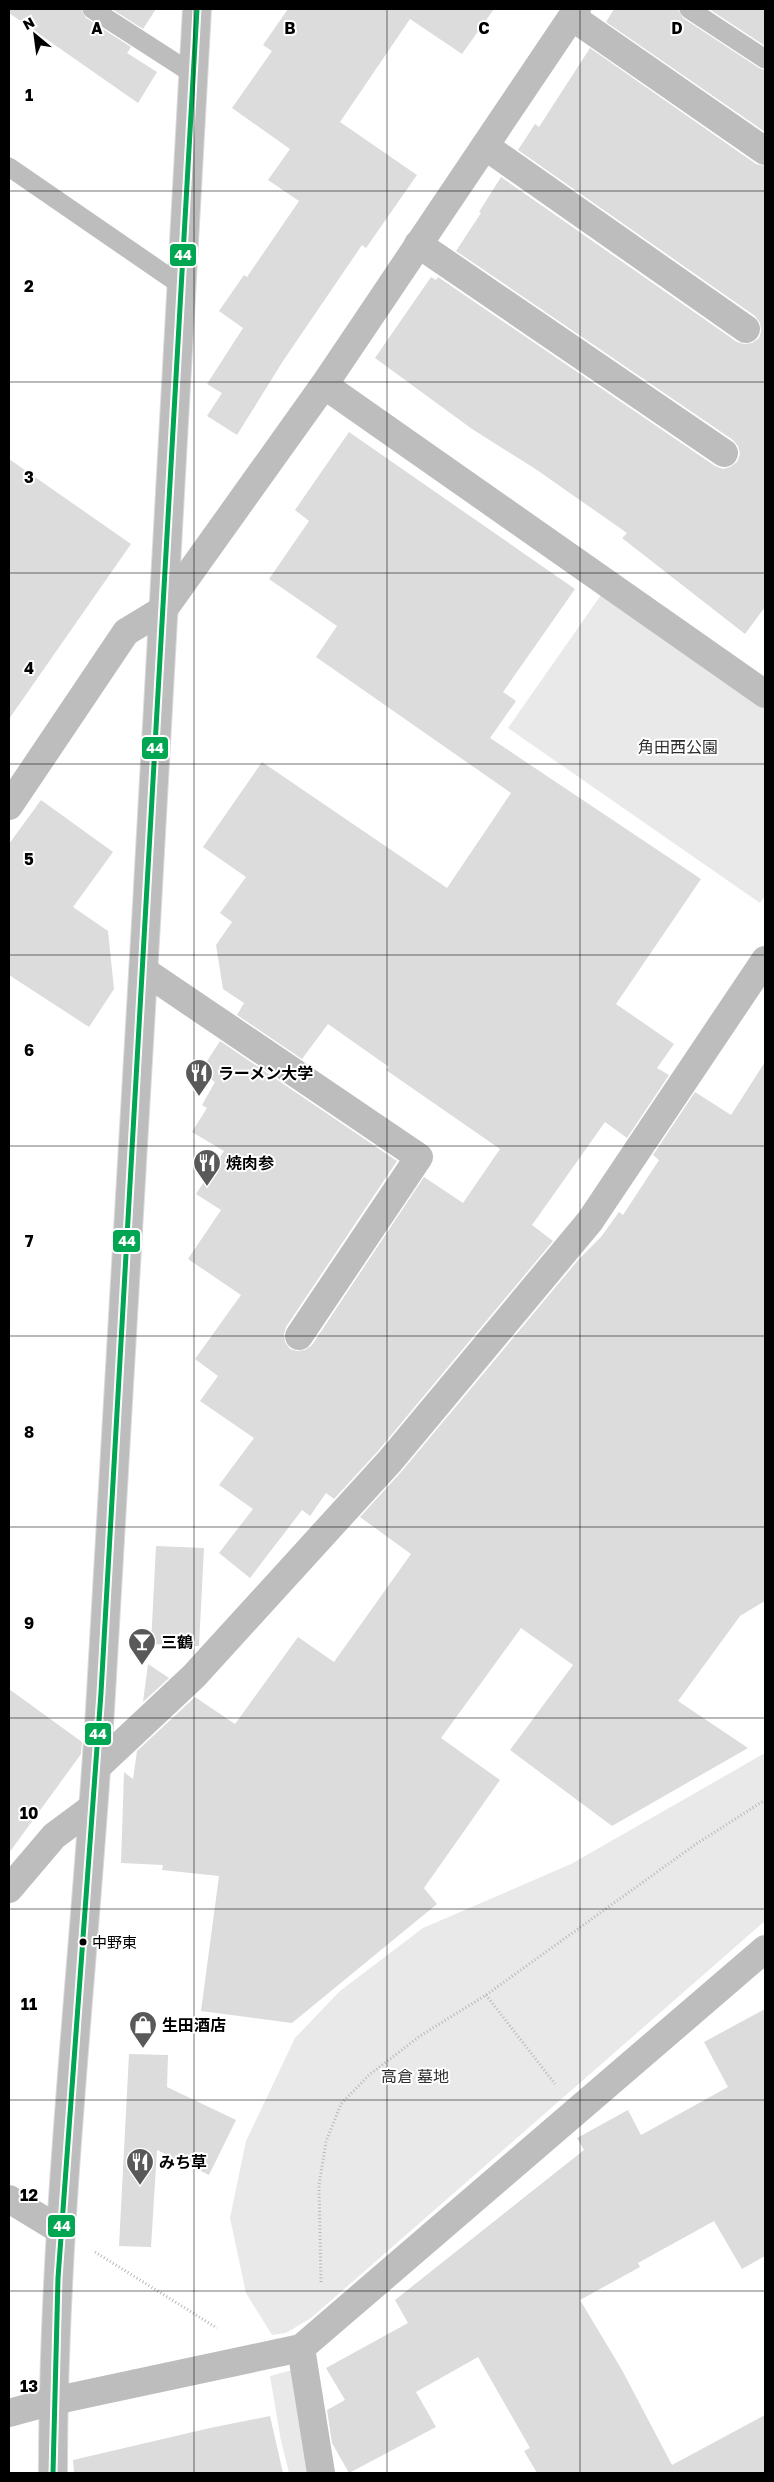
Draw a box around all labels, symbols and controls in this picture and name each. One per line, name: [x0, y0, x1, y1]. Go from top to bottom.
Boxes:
north arrow: [10, 10, 60, 60]
text: N: [20, 13, 37, 33]
text: A: [91, 18, 103, 38]
text: B: [284, 18, 296, 38]
text: C: [478, 18, 490, 38]
text: D: [671, 18, 683, 38]
text: 1: [25, 85, 33, 105]
line badge: 44: [169, 243, 197, 267]
text: 44: [174, 246, 192, 263]
text: 2: [24, 276, 34, 296]
text: 3: [24, 467, 34, 487]
text: 4: [24, 658, 34, 678]
line badge: 44: [141, 736, 169, 760]
park label: 角田西公園: [638, 737, 718, 757]
text: 44: [146, 739, 164, 756]
text: 5: [24, 849, 34, 869]
text: 6: [24, 1040, 34, 1060]
restaurant icon: ラーメン大学: [184, 1058, 214, 1097]
place label: ラーメン大学: [218, 1063, 313, 1083]
restaurant icon: 焼肉参: [192, 1148, 222, 1187]
place label: 焼肉参: [226, 1153, 274, 1173]
line badge: 44: [112, 1229, 141, 1253]
text: 7: [25, 1231, 34, 1251]
text: 44: [118, 1232, 136, 1249]
text: 8: [24, 1422, 34, 1442]
text: 9: [24, 1613, 34, 1633]
bar icon: 三鶴: [127, 1627, 157, 1666]
place label: 三鶴: [161, 1632, 193, 1652]
line badge: 44: [84, 1722, 112, 1746]
text: 44: [89, 1725, 107, 1742]
text: 10: [20, 1803, 38, 1823]
place label: 中野東: [92, 1933, 137, 1951]
marker: 中野東: [78, 1937, 88, 1947]
text: 11: [21, 1994, 37, 2014]
shop icon: 生田酒店: [128, 2010, 158, 2049]
place label: 生田酒店: [162, 2015, 226, 2035]
park label: 高倉 墓地: [381, 2066, 449, 2086]
restaurant icon: みち草: [125, 2147, 155, 2186]
place label: みち草: [159, 2152, 207, 2172]
text: 12: [20, 2185, 38, 2205]
line badge: 44: [47, 2214, 76, 2238]
text: 44: [53, 2217, 71, 2234]
text: 13: [20, 2376, 38, 2396]

